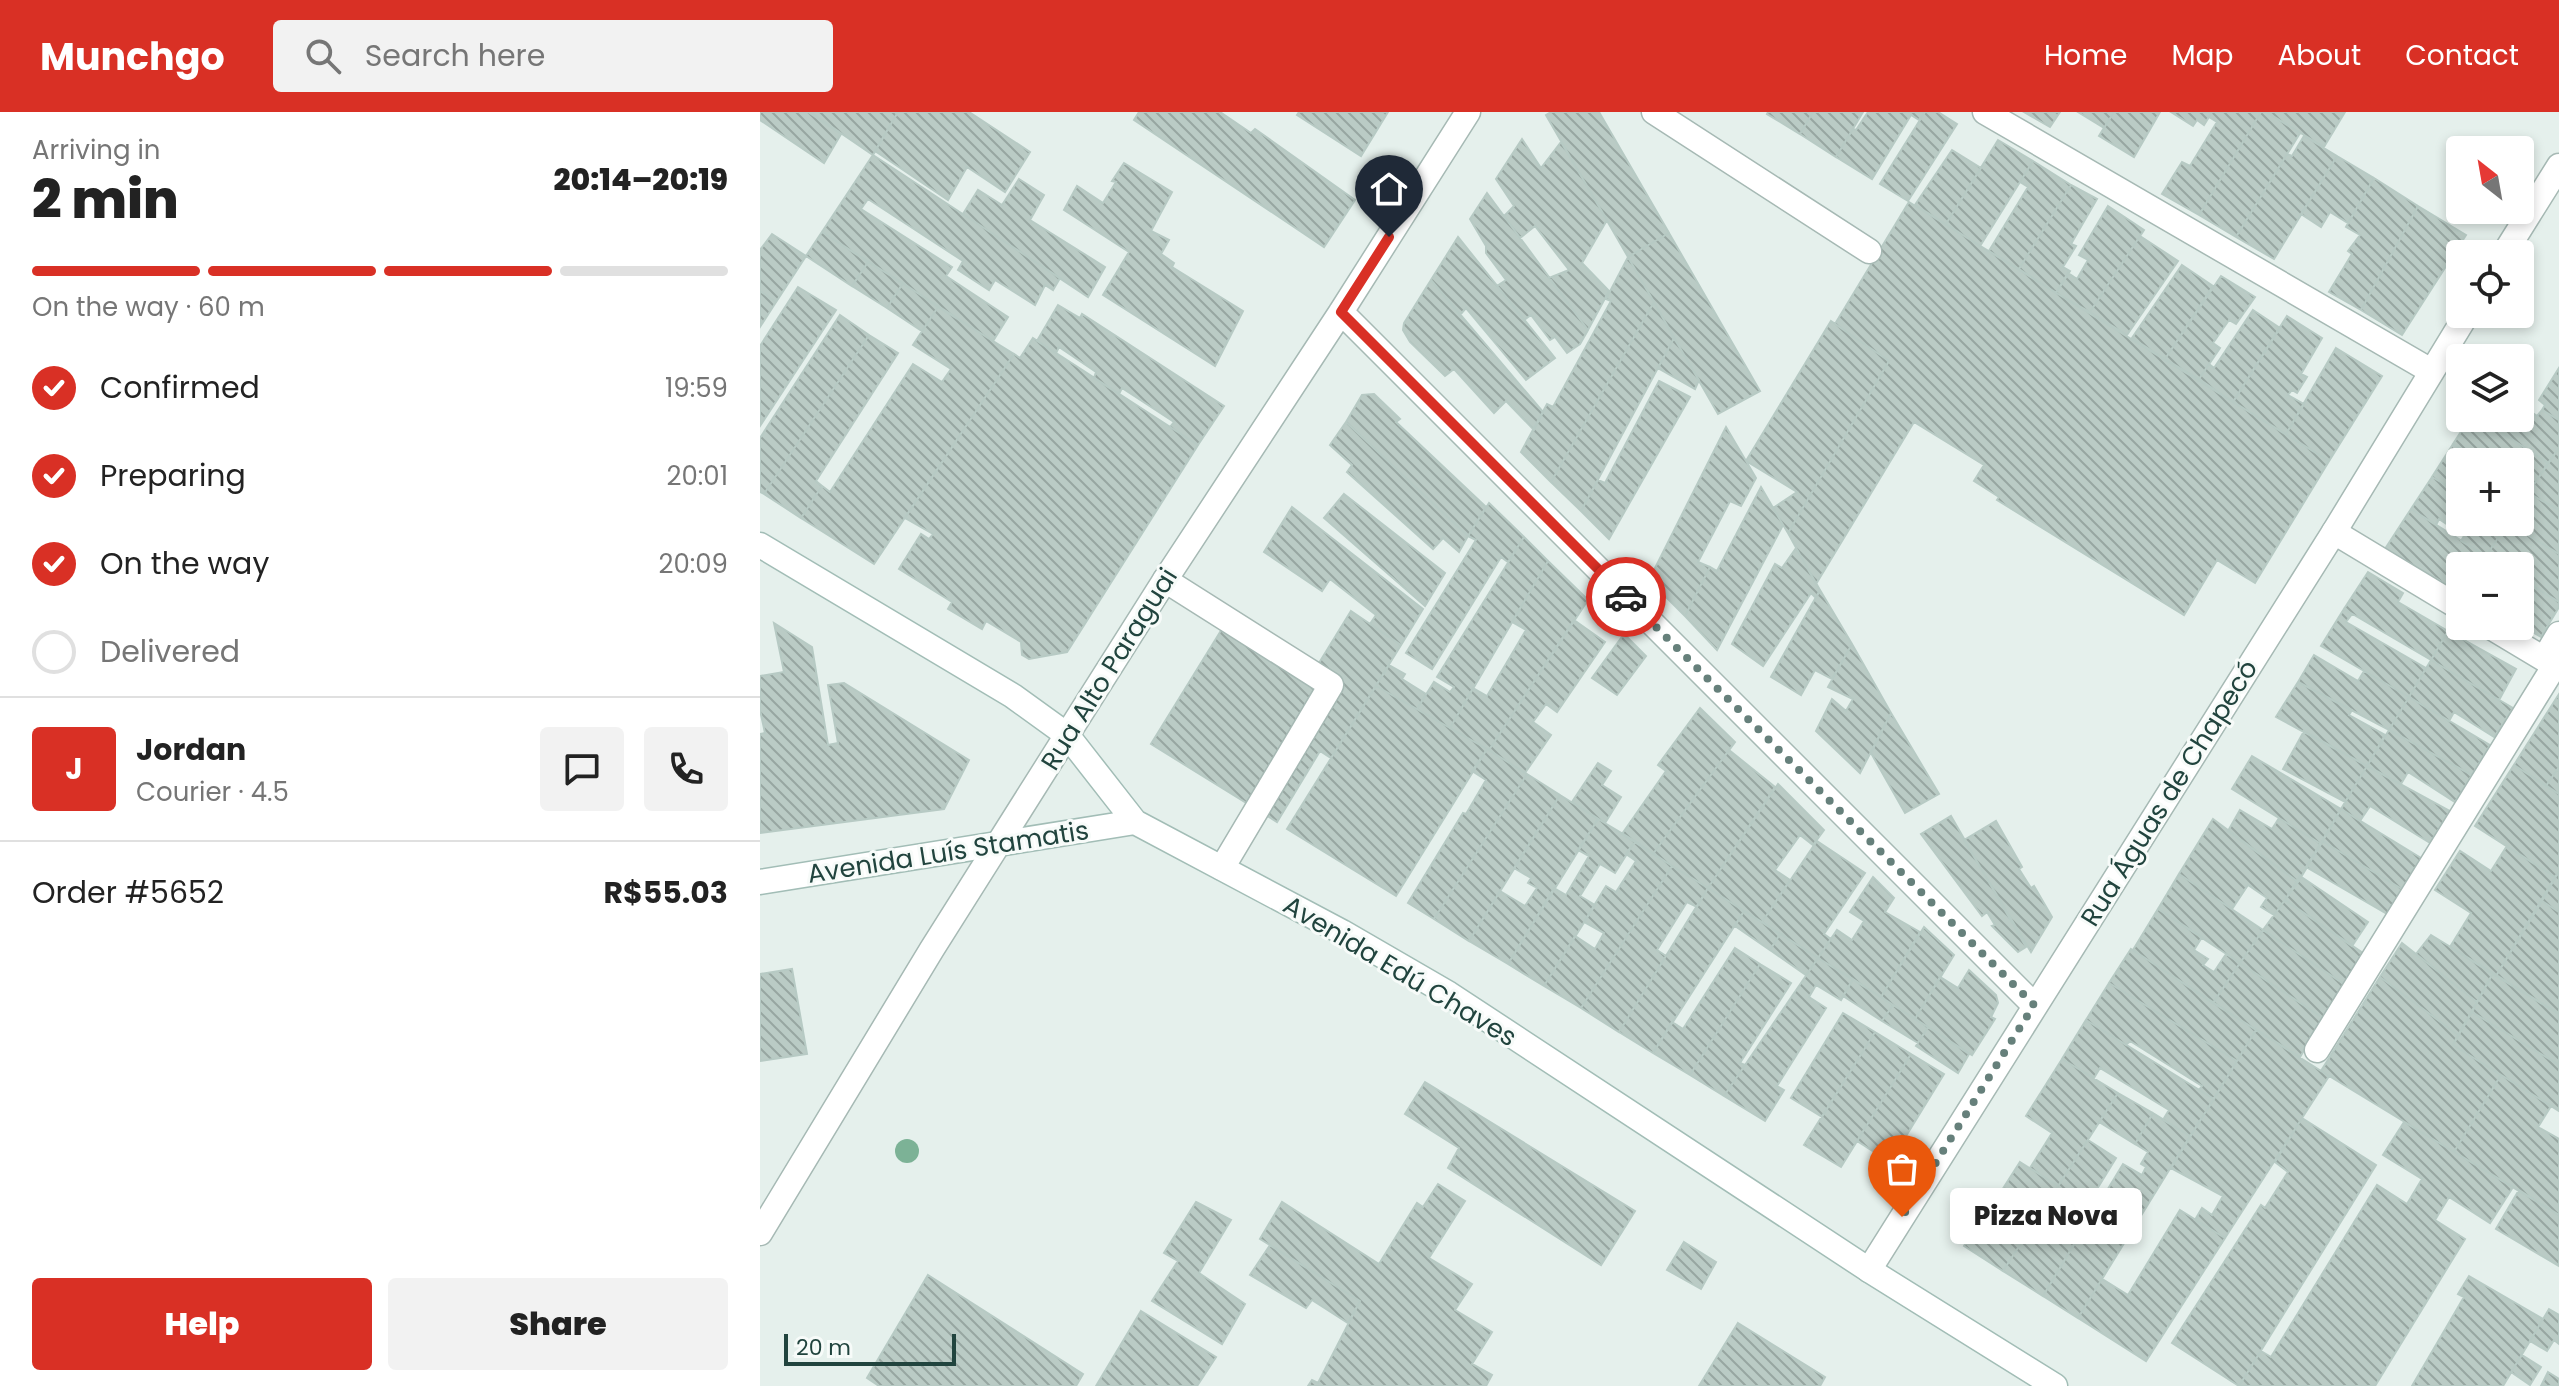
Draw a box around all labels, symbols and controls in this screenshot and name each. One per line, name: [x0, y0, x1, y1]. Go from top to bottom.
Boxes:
search box: [273, 20, 833, 92]
text: Munchgo: [40, 30, 225, 83]
icon: search: [301, 34, 345, 78]
text: Search here: [365, 34, 545, 77]
text: Home: [2044, 36, 2127, 75]
text: Map: [2171, 36, 2233, 75]
text: About: [2277, 36, 2361, 75]
text: Contact: [2405, 36, 2519, 75]
text: Arriving in: [32, 132, 161, 168]
north arrow: [2446, 136, 2534, 224]
map controls: [2446, 136, 2534, 640]
pin: [1355, 155, 1423, 237]
text: 20:14–20:19: [554, 158, 728, 201]
text: 2 min: [32, 163, 179, 236]
icon: home: [1367, 167, 1411, 211]
button: locate: [2446, 240, 2534, 328]
text: On the way · 60 m: [32, 289, 265, 325]
button: layers: [2446, 344, 2534, 432]
icon: check: [32, 366, 76, 410]
text: Confirmed: [100, 366, 260, 409]
text: 19:59: [665, 370, 728, 406]
button: +: [2446, 448, 2534, 536]
icon: check: [32, 454, 76, 498]
text: Preparing: [100, 454, 246, 497]
text: 20:01: [667, 458, 728, 494]
icon: check: [32, 542, 76, 586]
text: On the way: [100, 542, 269, 585]
text: 20:09: [658, 546, 728, 582]
button: −: [2446, 552, 2534, 640]
courier: [1586, 557, 1666, 637]
street label: Rua Alto Paraguai: [1032, 561, 1186, 777]
icon: car: [1604, 575, 1648, 619]
text: Delivered: [100, 630, 240, 673]
street label: Rua Águas de Chapecó: [2072, 653, 2266, 933]
button: chat: [540, 727, 624, 811]
button: phone: [644, 727, 728, 811]
text: Jordan: [136, 728, 246, 771]
text: J: [65, 747, 83, 790]
text: Courier · 4.5: [136, 774, 289, 810]
street label: Avenida Luís Stamatis: [805, 812, 1091, 892]
text: Order #5652: [32, 871, 224, 914]
text: R$55.03: [604, 871, 728, 914]
street label: Avenida Edú Chaves: [1277, 887, 1523, 1055]
pin: [1868, 1135, 1936, 1217]
icon: bag: [1880, 1147, 1924, 1191]
callout: Pizza Nova: [1950, 1189, 2142, 1245]
text: Pizza Nova: [1974, 1198, 2118, 1234]
button: Help: [32, 1278, 372, 1370]
button: Share: [388, 1278, 728, 1370]
scale bar: [784, 1330, 956, 1366]
text: 20 m: [796, 1332, 851, 1363]

